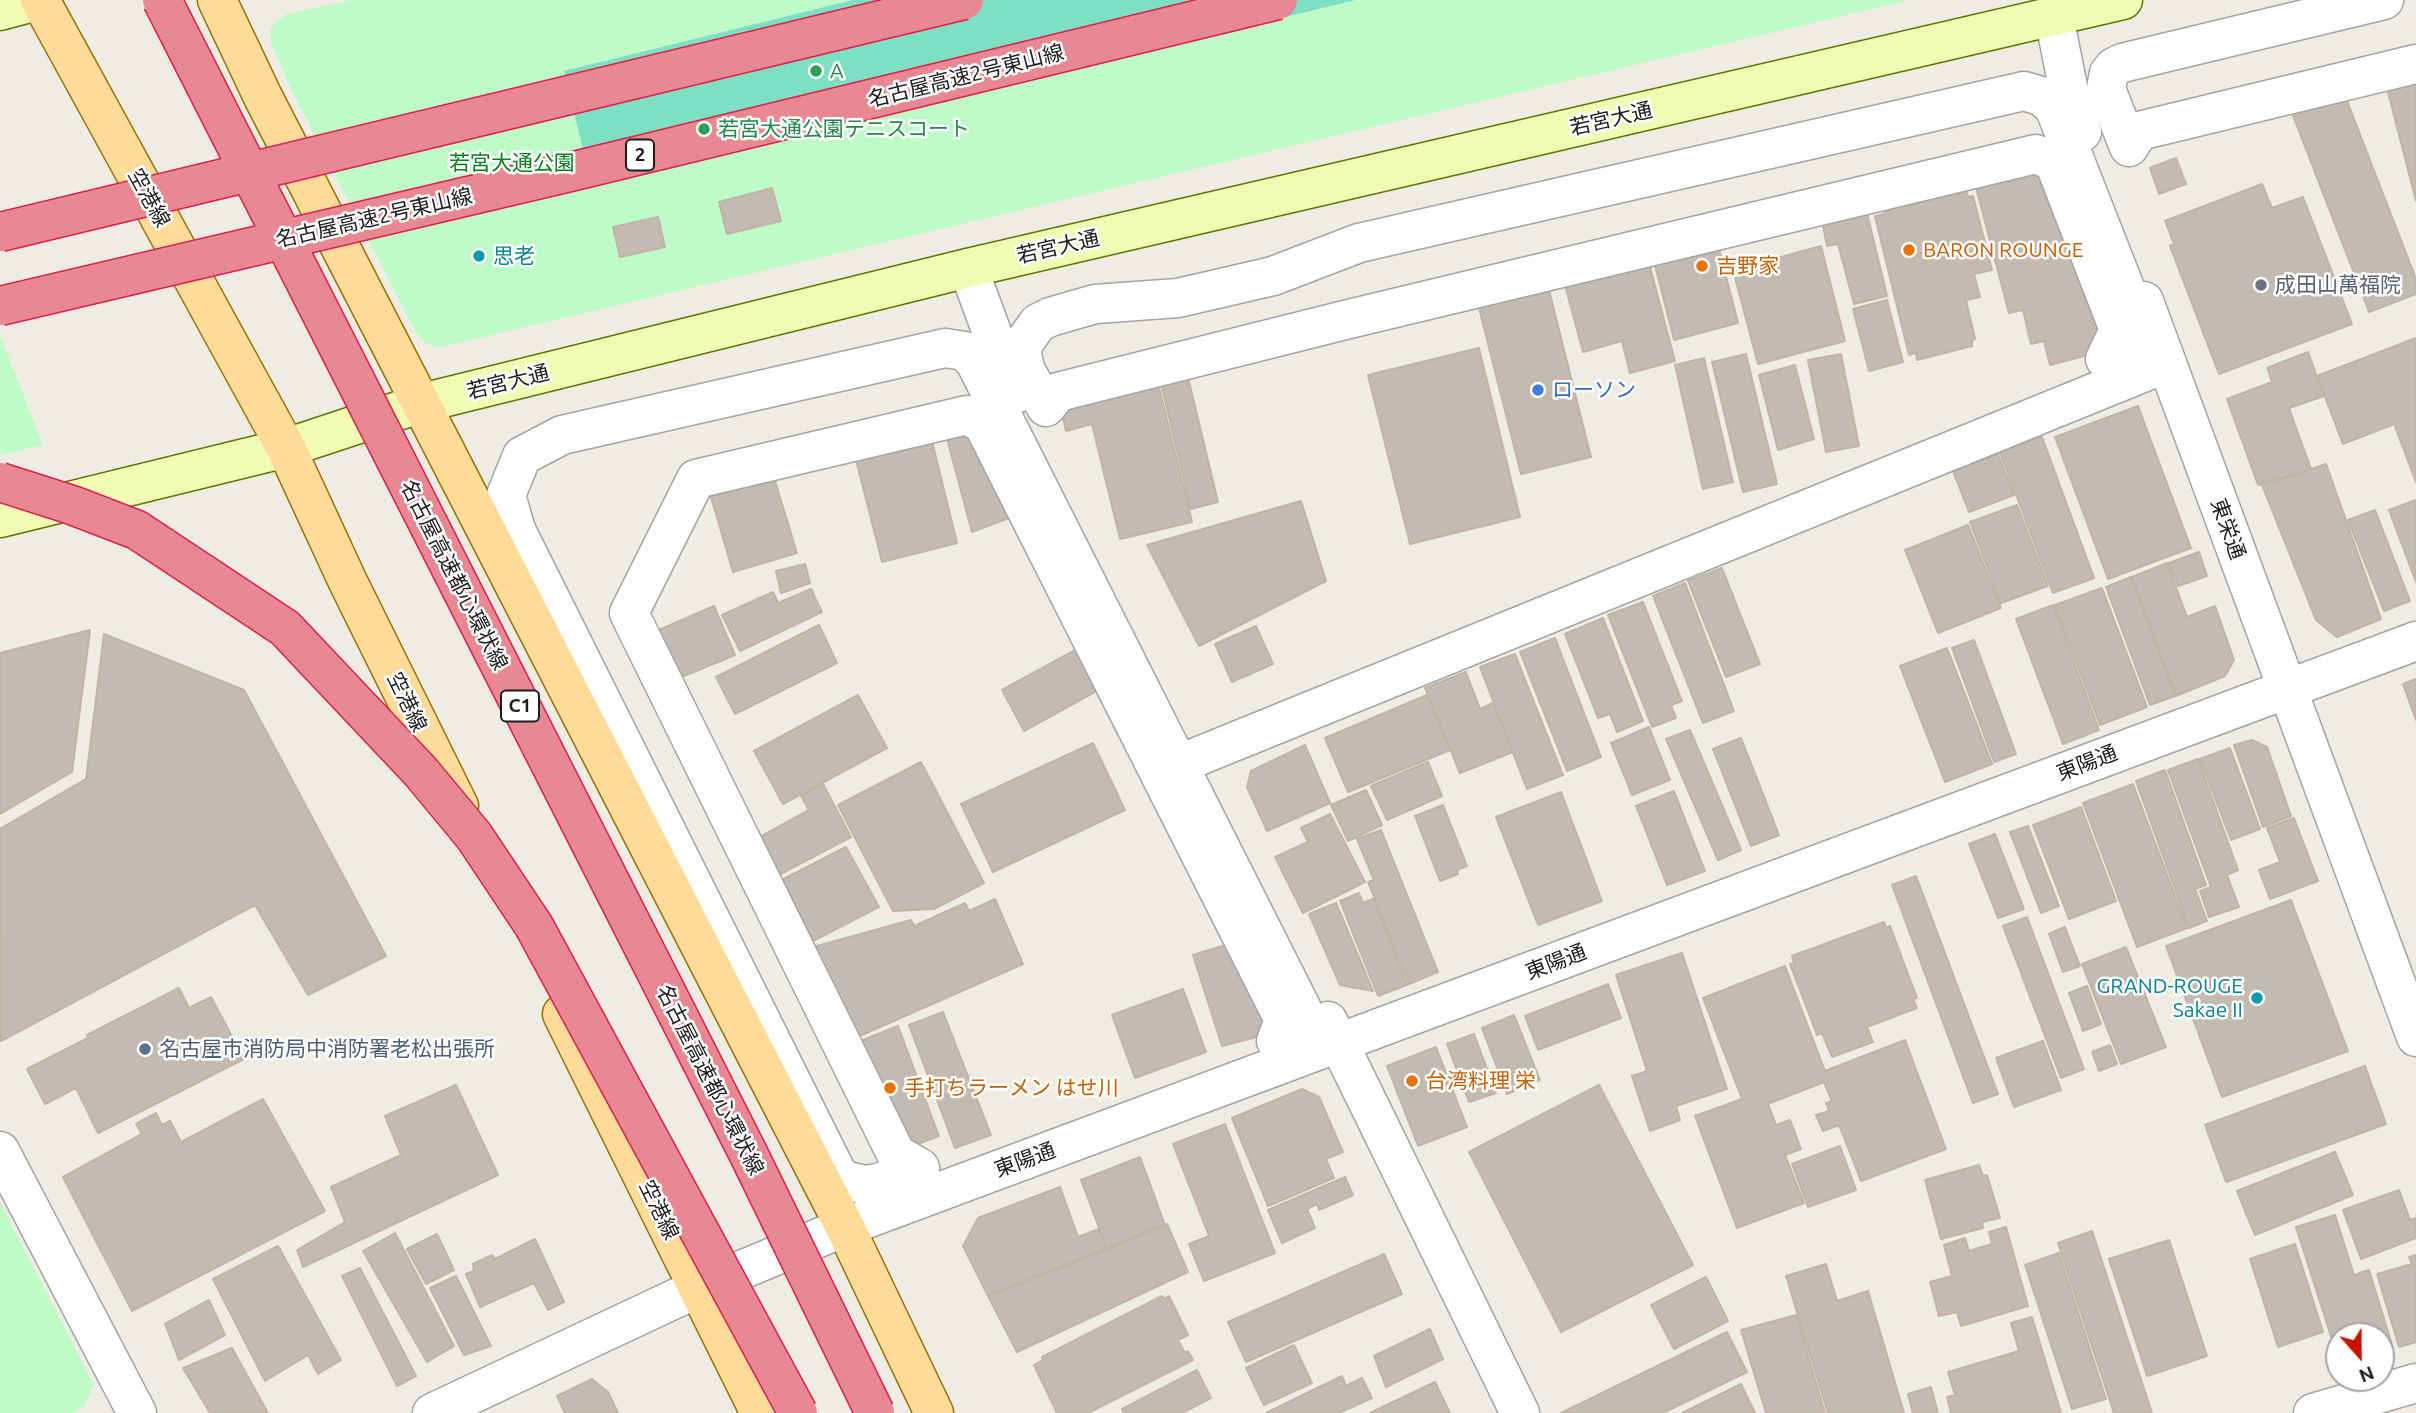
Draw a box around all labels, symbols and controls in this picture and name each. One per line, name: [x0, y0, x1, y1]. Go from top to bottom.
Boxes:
street label: 名古屋高速2号東山線: [866, 39, 1066, 113]
place label: A: [830, 58, 844, 84]
marker: A: [808, 63, 824, 79]
street label: 若宮大通: [1567, 97, 1655, 141]
place label: 若宮大通公園テニスコート: [718, 116, 970, 142]
marker: 若宮大通公園テニスコート: [696, 121, 712, 137]
road number: 2: [626, 140, 654, 170]
park label: 若宮大通公園: [449, 150, 575, 176]
street label: 空港線: [123, 164, 175, 232]
street label: 名古屋高速2号東山線: [273, 183, 475, 253]
street label: 若宮大通: [1014, 225, 1102, 269]
place label: BARON ROUNGE: [1923, 237, 2084, 263]
marker: BARON ROUNGE: [1901, 242, 1917, 258]
place label: 思老: [493, 243, 535, 269]
marker: 思老: [471, 248, 487, 264]
place label: 吉野家: [1716, 253, 1779, 279]
marker: 吉野家: [1694, 258, 1710, 274]
place label: 成田山萬福院: [2275, 272, 2401, 298]
marker: 成田山萬福院: [2253, 277, 2269, 293]
street label: 若宮大通: [464, 360, 552, 404]
place label: ローソン: [1552, 377, 1636, 403]
marker: ローソン: [1530, 382, 1546, 398]
street label: 名古屋高速都心環状線: [395, 476, 513, 674]
street label: 東栄通: [2205, 495, 2251, 563]
street label: 空港線: [382, 668, 432, 736]
road number: C1: [501, 691, 539, 722]
street label: 東陽通: [2053, 740, 2121, 786]
street label: 東陽通: [1522, 939, 1590, 985]
place label: GRAND-ROUGE Sakae II: [2096, 973, 2243, 1023]
street label: 名古屋高速都心環状線: [651, 981, 769, 1179]
marker: GRAND-ROUGE Sakae II: [2249, 990, 2265, 1006]
place label: 名古屋市消防局中消防署老松出張所: [159, 1036, 495, 1062]
marker: 名古屋市消防局中消防署老松出張所: [137, 1041, 153, 1057]
place label: 台湾料理 栄: [1426, 1068, 1536, 1094]
marker: 台湾料理 栄: [1404, 1073, 1420, 1089]
place label: 手打ちラーメン はせ川: [904, 1075, 1119, 1101]
marker: 手打ちラーメン はせ川: [882, 1080, 898, 1096]
street label: 東陽通: [991, 1137, 1059, 1183]
street label: 空港線: [634, 1176, 684, 1244]
north arrow: [2325, 1322, 2395, 1392]
text: N: [2356, 1362, 2377, 1388]

